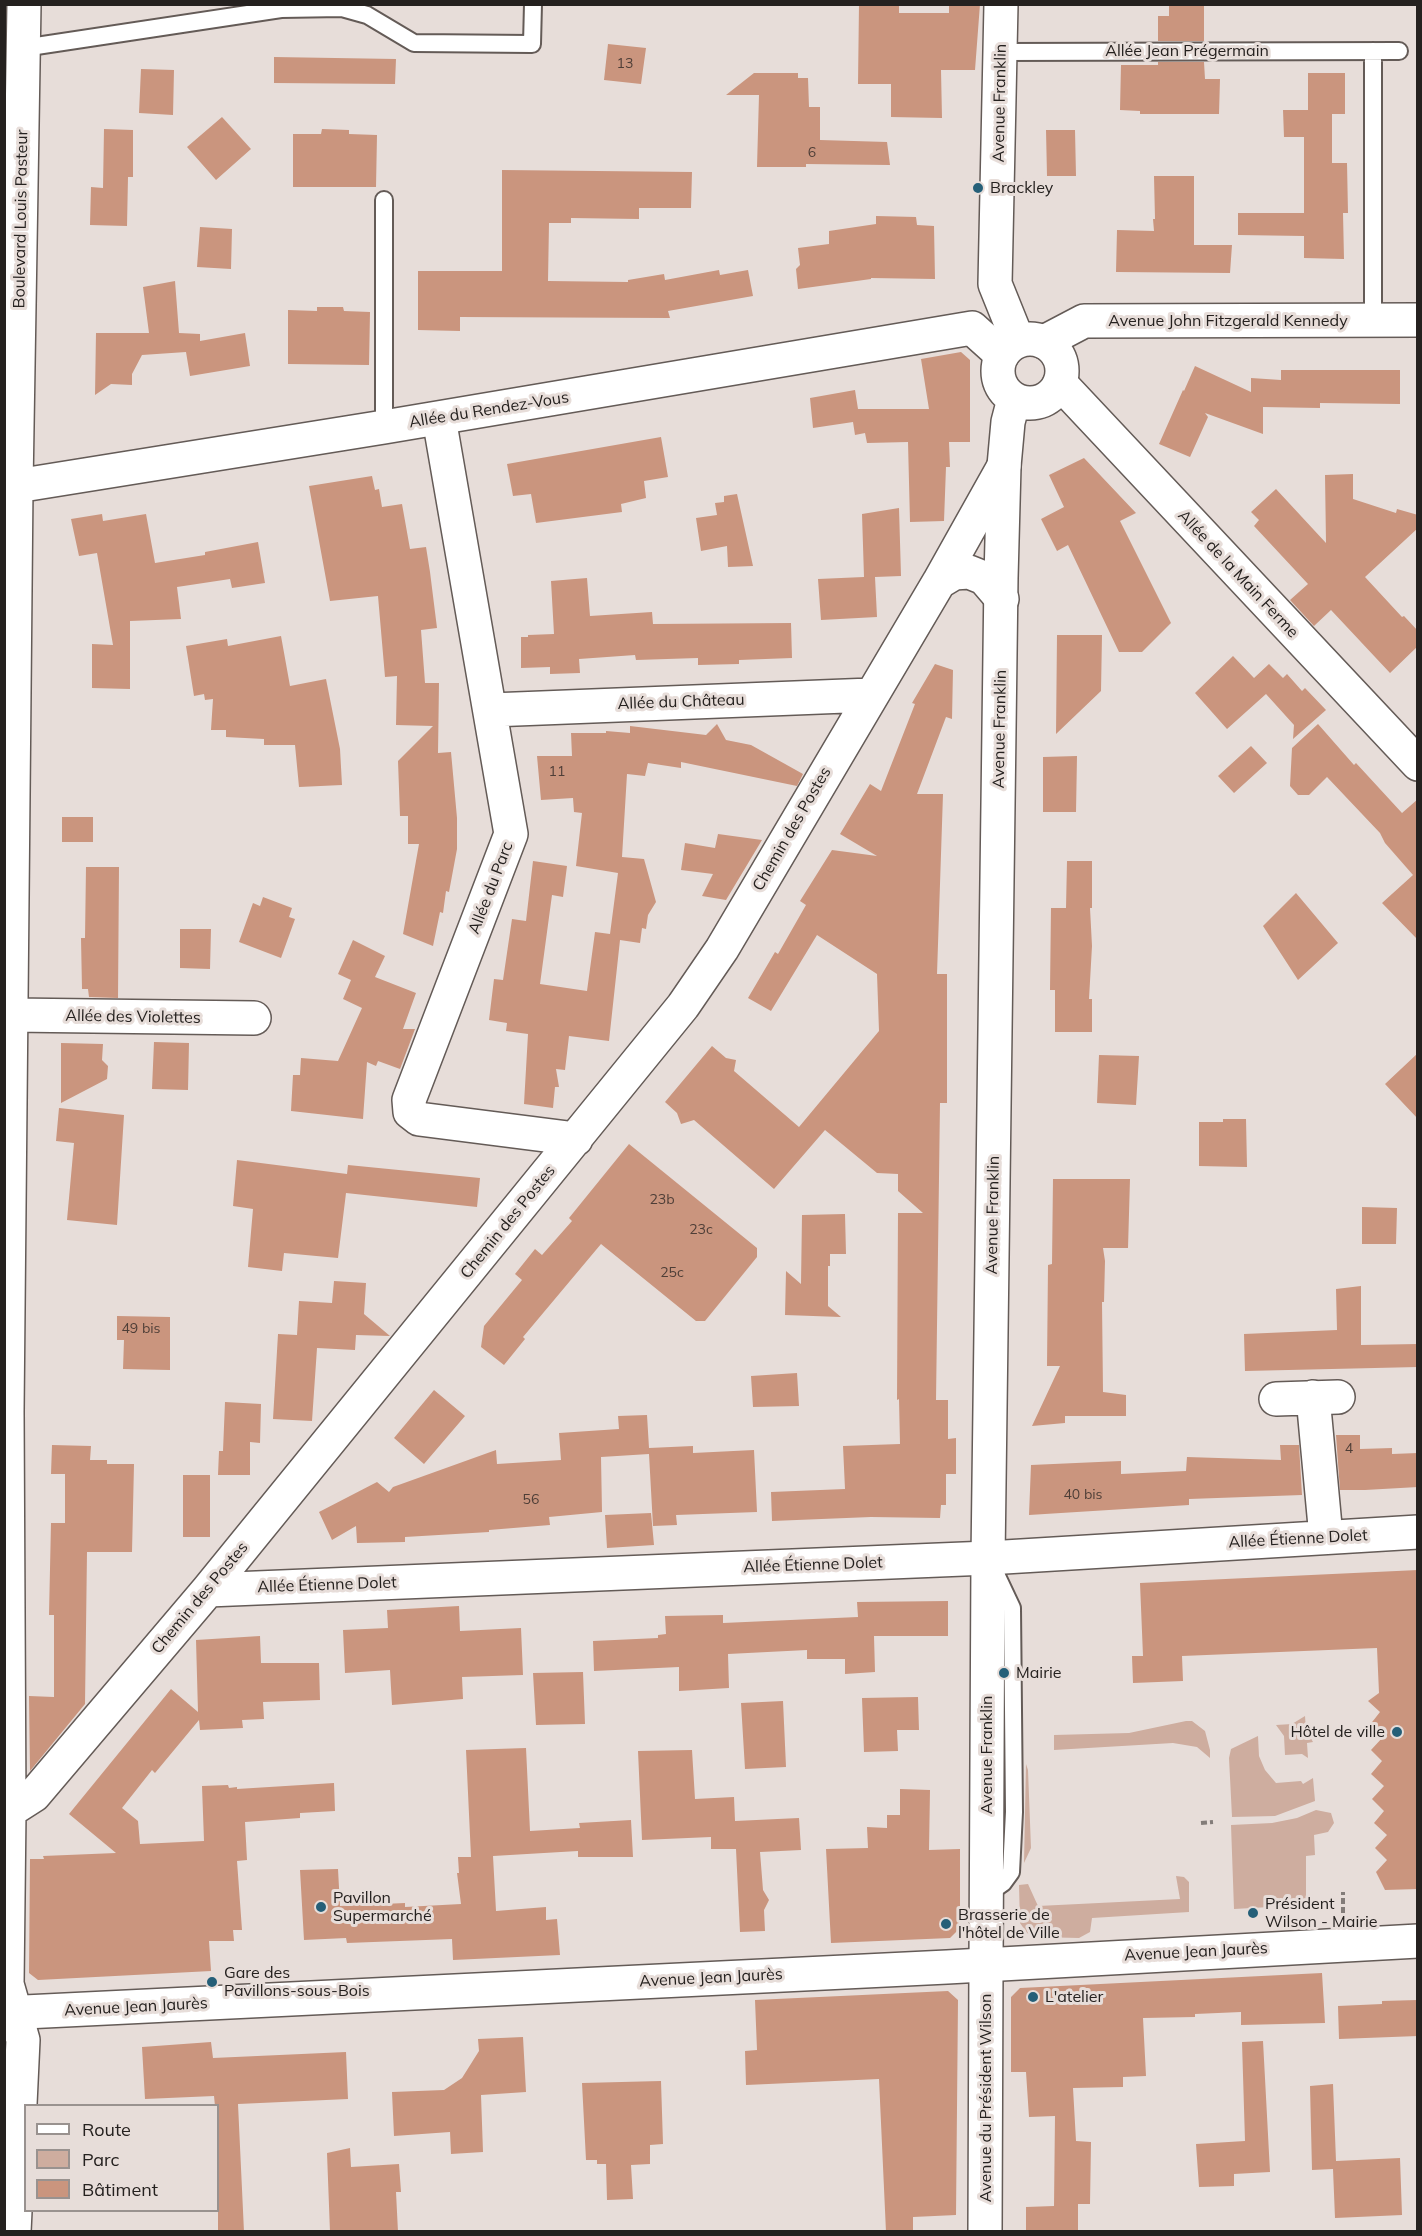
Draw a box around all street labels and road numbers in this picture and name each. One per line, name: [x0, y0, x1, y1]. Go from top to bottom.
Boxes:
street label: Allée Jean Prégermain: [1105, 41, 1269, 61]
street label: Avenue Franklin: [989, 44, 1011, 162]
street label: Boulevard Louis Pasteur: [10, 129, 32, 309]
street label: Avenue John Fitzgerald Kennedy: [1108, 311, 1348, 331]
street label: Allée du Rendez-Vous: [408, 388, 570, 432]
street label: Allée de la Main Ferme: [1174, 506, 1302, 642]
street label: Avenue Franklin: [989, 670, 1011, 788]
street label: Allée du Château: [617, 690, 745, 714]
street label: Chemin des Postes: [749, 764, 835, 894]
street label: Allée du Parc: [465, 839, 517, 937]
street label: Allée des Violettes: [65, 1006, 201, 1028]
street label: Avenue Franklin: [982, 1156, 1004, 1274]
street label: Chemin des Postes: [456, 1162, 560, 1282]
street label: Allée Étienne Dolet: [1228, 1526, 1368, 1552]
street label: Chemin des Postes: [148, 1538, 252, 1658]
street label: Allée Étienne Dolet: [743, 1553, 883, 1577]
street label: Allée Étienne Dolet: [257, 1573, 397, 1597]
street label: Avenue Franklin: [977, 1696, 997, 1814]
street label: Avenue Jean Jaurès: [1124, 1939, 1268, 1965]
street label: Avenue Jean Jaurès: [639, 1965, 783, 1991]
street label: Avenue Jean Jaurès: [64, 1994, 208, 2020]
street label: Avenue du Président Wilson: [976, 1994, 996, 2202]

